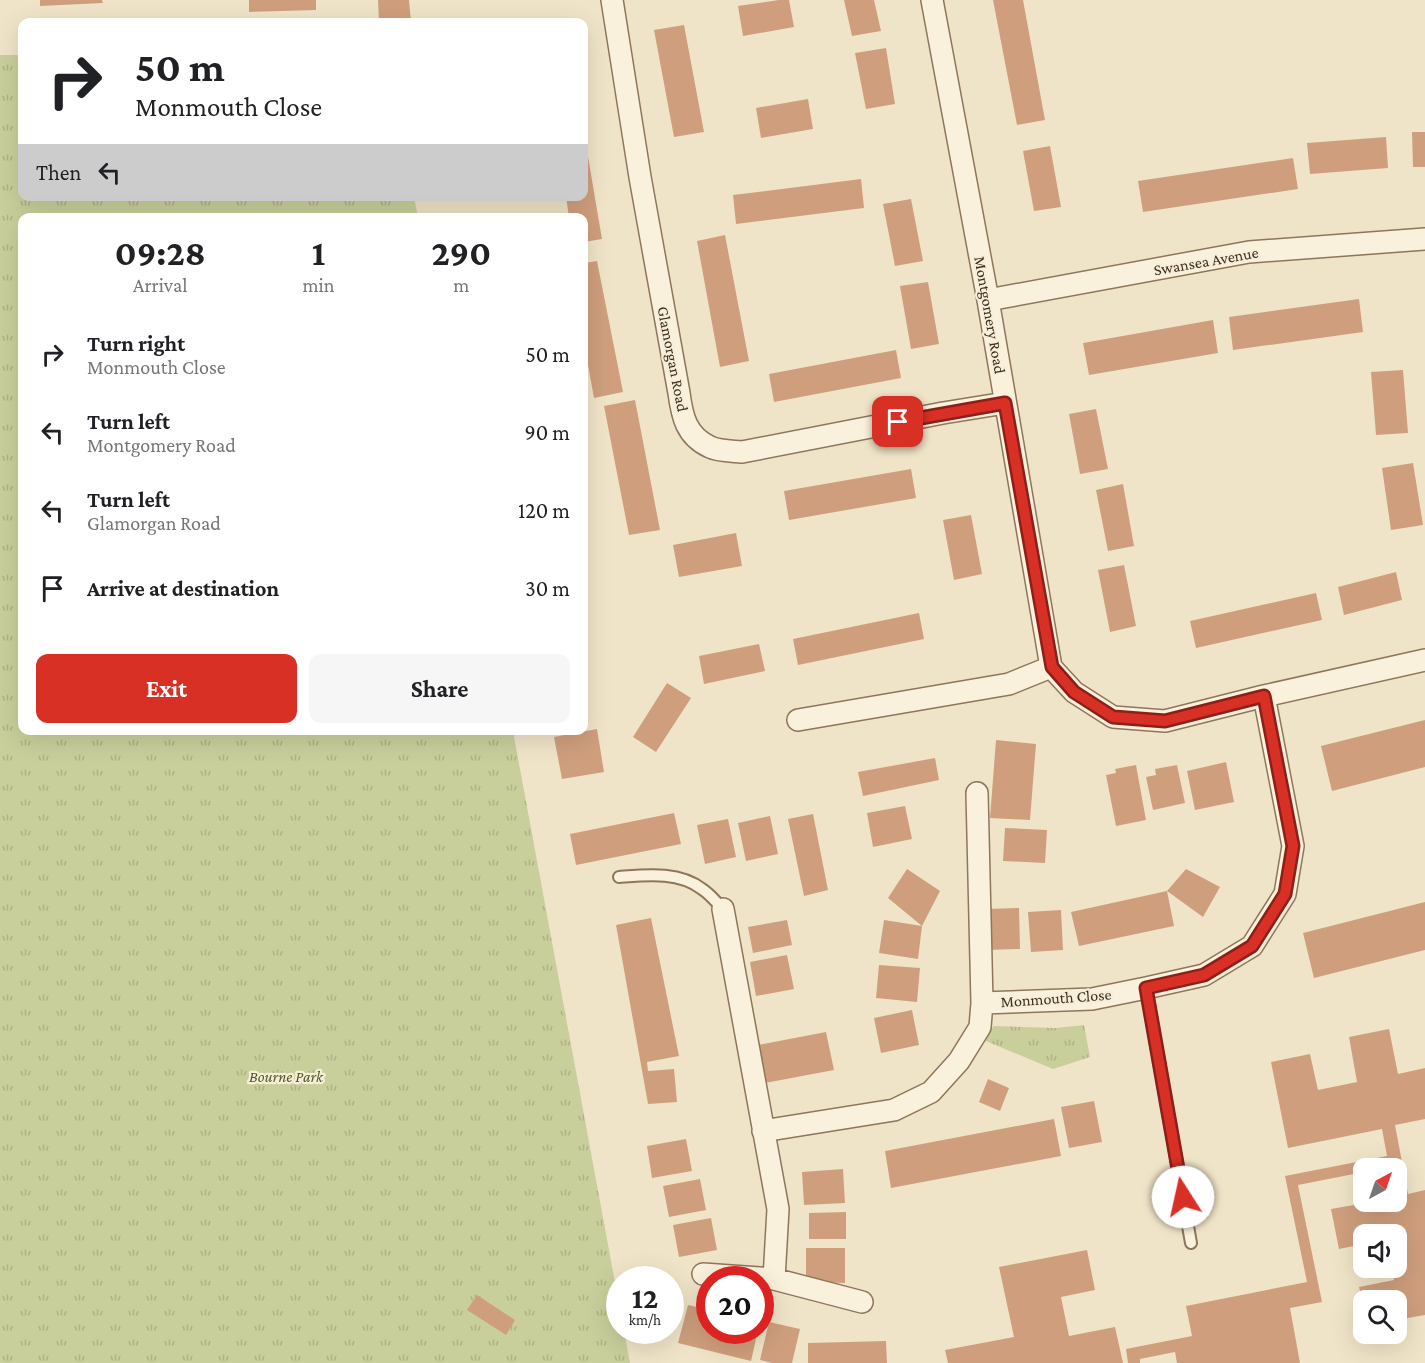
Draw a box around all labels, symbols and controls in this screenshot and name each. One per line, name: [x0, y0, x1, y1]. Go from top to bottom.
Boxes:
icon: right: [36, 42, 114, 120]
text: 50 m: [135, 43, 225, 90]
text: Monmouth Close: [135, 92, 322, 122]
icon: left: [93, 156, 126, 189]
text: Then: [36, 160, 81, 185]
text: 09:28: [115, 233, 206, 273]
text: 1: [312, 233, 325, 273]
text: 290: [431, 233, 491, 273]
street label: Swansea Avenue: [1152, 243, 1260, 279]
street label: Montgomery Road: [970, 255, 1009, 376]
text: Arrival: [133, 274, 187, 296]
text: min: [303, 274, 335, 296]
text: m: [453, 274, 469, 296]
street label: Glamorgan Road: [653, 305, 692, 414]
text: Turn right: [87, 331, 185, 356]
icon: right: [36, 338, 69, 371]
text: 50 m: [525, 342, 570, 367]
text: Monmouth Close: [87, 356, 226, 378]
pin: [872, 396, 923, 447]
icon: arrive: [881, 405, 914, 438]
text: Turn left: [87, 409, 170, 434]
icon: left: [36, 416, 69, 449]
text: 90 m: [525, 420, 570, 445]
text: Montgomery Road: [87, 434, 236, 456]
text: Turn left: [87, 487, 170, 512]
icon: left: [36, 494, 69, 527]
text: 120 m: [518, 498, 570, 523]
text: Glamorgan Road: [87, 512, 221, 534]
icon: arrive: [36, 572, 69, 605]
text: Arrive at destination: [87, 576, 279, 601]
text: 30 m: [525, 576, 570, 601]
button: Exit: [36, 654, 297, 723]
button: Share: [309, 654, 570, 723]
street label: Monmouth Close: [1000, 986, 1112, 1010]
park label: Bourne Park: [249, 1068, 324, 1085]
north arrow: [1353, 1158, 1407, 1212]
map controls: [1353, 1158, 1407, 1344]
position arrow: [1151, 1165, 1215, 1229]
button: sound: [1353, 1224, 1407, 1278]
speed limit sign: 20: [696, 1266, 774, 1344]
text: 12: [632, 1281, 658, 1314]
button: search: [1353, 1290, 1407, 1344]
text: km/h: [629, 1312, 661, 1328]

